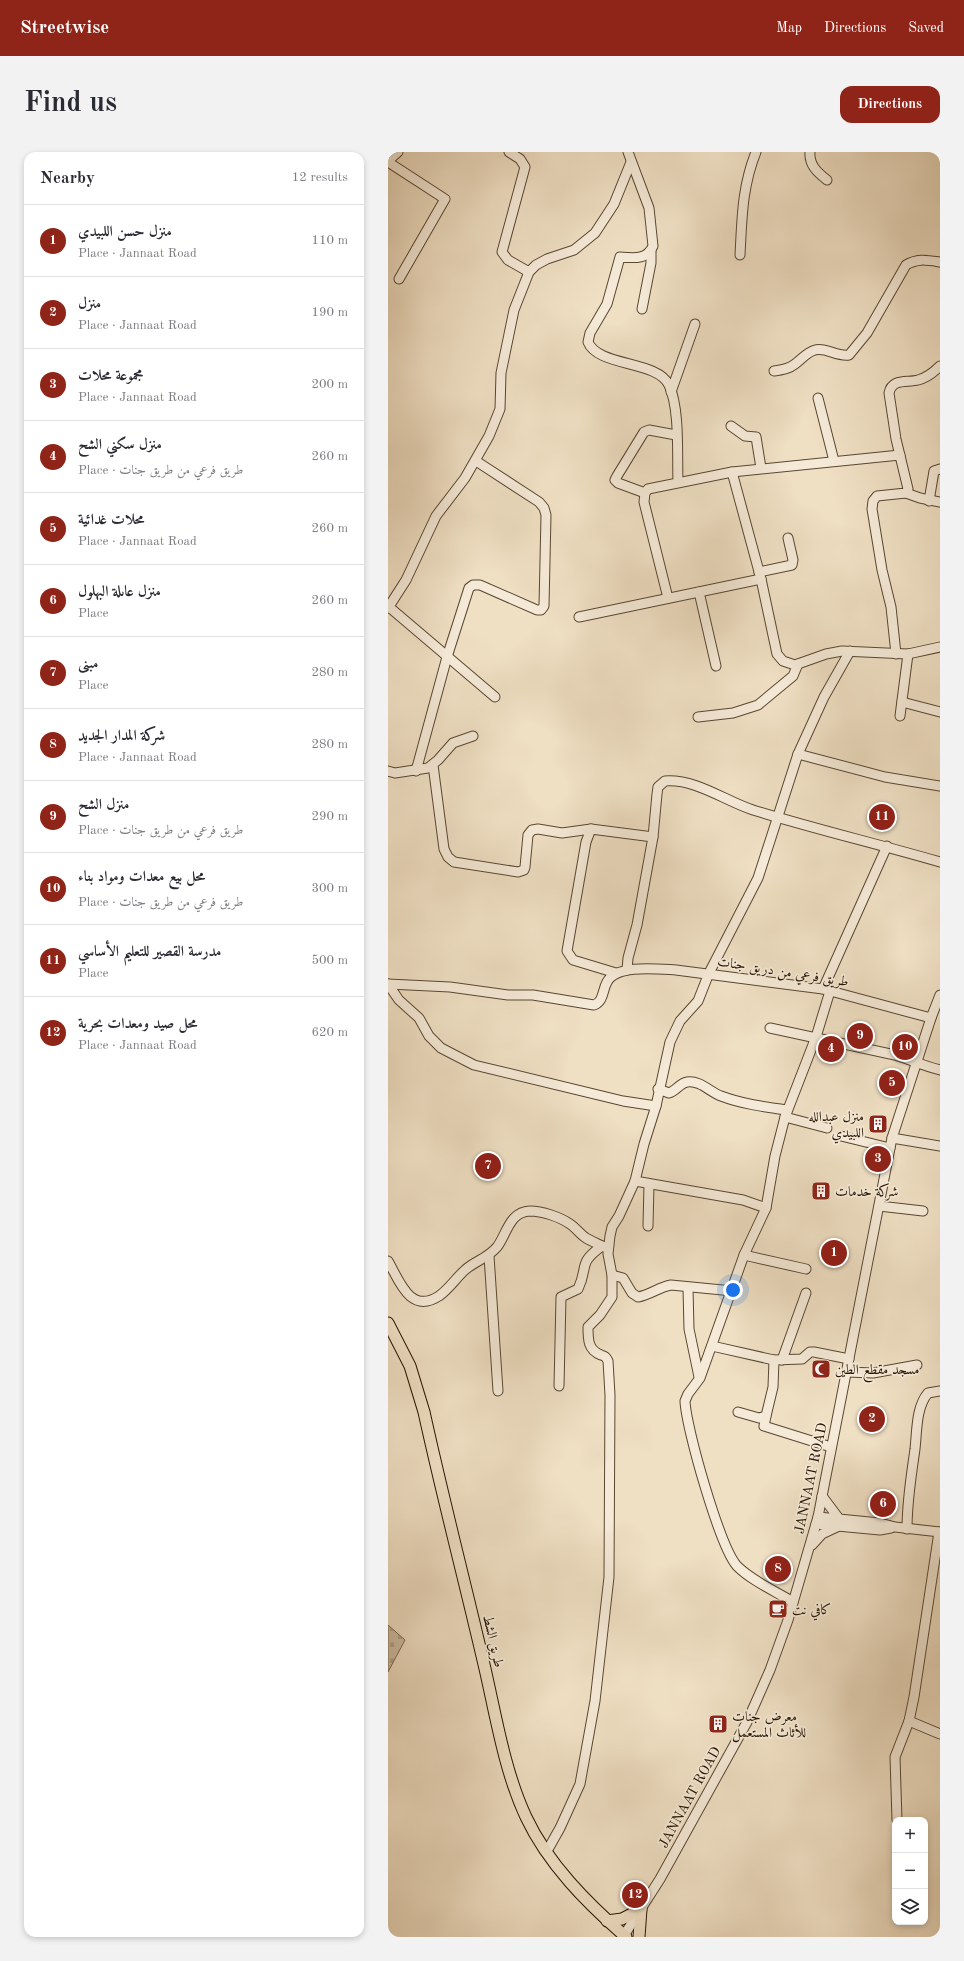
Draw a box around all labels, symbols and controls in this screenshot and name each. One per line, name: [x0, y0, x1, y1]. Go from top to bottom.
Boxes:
text: Streetwise: [20, 19, 109, 38]
text: Map: [776, 21, 802, 35]
text: Directions: [824, 21, 886, 35]
text: Saved: [908, 21, 944, 35]
button: Directions: [840, 86, 940, 123]
text: Find us: [24, 90, 117, 118]
text: Nearby: [40, 170, 95, 187]
text: 12 results: [292, 171, 348, 184]
text: منزل حسن اللبيدي: [78, 225, 172, 240]
text: 1: [49, 234, 57, 247]
text: 110 m: [311, 234, 348, 247]
text: Place · Jannaat Road: [78, 247, 197, 260]
text: منزل: [78, 297, 101, 312]
text: 2: [49, 306, 57, 319]
text: 190 m: [311, 306, 348, 319]
text: Place · Jannaat Road: [78, 319, 197, 332]
text: مجموعة محلات: [78, 369, 143, 384]
text: 3: [49, 378, 57, 391]
text: 200 m: [311, 378, 348, 391]
text: Place · Jannaat Road: [78, 391, 197, 404]
text: منزل سكني الشح: [78, 438, 162, 453]
text: 4: [49, 450, 57, 463]
text: 260 m: [311, 450, 348, 463]
text: Place · طريق فرعي من طريق جنات: [78, 464, 243, 477]
text: محلات غدائية: [78, 513, 144, 528]
text: 5: [49, 522, 57, 535]
text: 260 m: [311, 522, 348, 535]
text: Place · Jannaat Road: [78, 535, 197, 548]
text: منزل عاىلة البهلول: [78, 585, 161, 600]
text: 6: [49, 594, 57, 607]
text: 260 m: [311, 594, 348, 607]
text: Place: [78, 607, 108, 620]
text: مبنى: [78, 657, 98, 672]
text: 7: [49, 666, 57, 679]
text: 280 m: [311, 666, 348, 679]
text: Place: [78, 679, 108, 692]
text: شركة المدار الجديد: [78, 729, 165, 744]
text: 8: [49, 738, 57, 751]
text: 280 m: [311, 738, 348, 751]
text: Place · Jannaat Road: [78, 751, 197, 764]
text: منزل الشح: [78, 798, 129, 813]
pin: 11: [869, 802, 895, 832]
text: 9: [49, 810, 57, 823]
text: 290 m: [311, 810, 348, 823]
text: Place · طريق فرعي من طريق جنات: [78, 824, 243, 837]
text: محل بيع معدات ومواد بناء: [78, 870, 205, 885]
text: 10: [45, 882, 61, 895]
text: 300 m: [311, 882, 348, 895]
text: Place · طريق فرعي من طريق جنات: [78, 896, 243, 909]
text: مدرسة القصير للتعليم الأساسي: [78, 945, 221, 960]
text: 11: [45, 954, 61, 967]
text: 500 m: [311, 954, 348, 967]
street label: طريق فرعي من دريق جنات: [716, 955, 850, 993]
text: Place: [78, 967, 108, 980]
text: محل صيد ومعدات بحرية: [78, 1017, 197, 1032]
pin: 9: [847, 1021, 873, 1051]
text: 12: [45, 1026, 61, 1039]
text: 620 m: [311, 1026, 348, 1039]
pin: 10: [892, 1032, 918, 1062]
pin: 4: [818, 1034, 844, 1064]
text: Place · Jannaat Road: [78, 1039, 197, 1052]
pin: 5: [879, 1068, 905, 1098]
place label: منزل عبدالله اللبيدي: [809, 1110, 864, 1144]
building icon: منزل عبدالله اللبيدي: [867, 1113, 889, 1135]
pin: 3: [865, 1144, 891, 1174]
pin: 7: [475, 1151, 501, 1181]
building icon: شركة خدمات: [810, 1180, 832, 1202]
place label: شركة خدمات: [835, 1183, 898, 1201]
pin: 1: [821, 1238, 847, 1268]
your location: [723, 1280, 743, 1300]
mosque icon: مسجد مقطع الطين: [810, 1358, 832, 1380]
place label: مسجد مقطع الطين: [835, 1363, 920, 1383]
pin: 2: [859, 1404, 885, 1434]
street label: JANNAAT ROAD: [792, 1421, 830, 1535]
pin: 6: [870, 1489, 896, 1519]
pin: 8: [765, 1554, 791, 1584]
cafe icon: كافي نت: [767, 1598, 789, 1620]
place label: كافي نت: [792, 1602, 831, 1621]
street label: طريق الشط: [479, 1614, 506, 1669]
place label: معرض جنات للأثاث المستعمل: [732, 1710, 806, 1743]
building icon: معرض جنات للأثاث المستعمل: [707, 1713, 729, 1735]
street label: JANNAAT ROAD: [656, 1745, 723, 1850]
map controls: [892, 1817, 928, 1925]
button: +: [892, 1817, 928, 1853]
button: −: [892, 1853, 928, 1889]
pin: 12: [622, 1880, 648, 1910]
button: layers: [892, 1889, 928, 1925]

